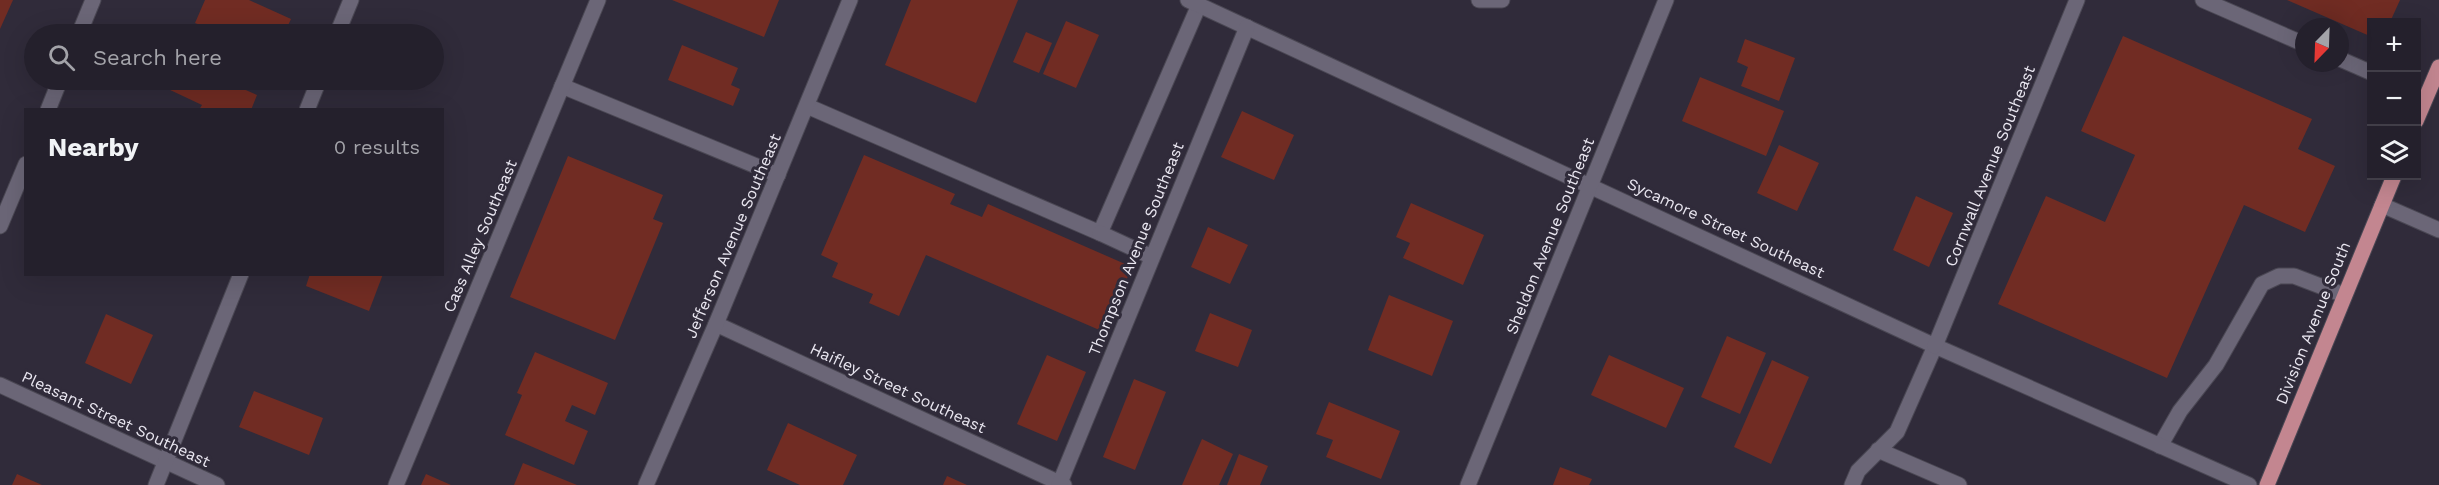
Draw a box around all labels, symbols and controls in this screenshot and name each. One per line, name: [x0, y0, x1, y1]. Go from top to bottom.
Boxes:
north arrow: [2295, 18, 2349, 72]
map controls: [2367, 18, 2421, 180]
button: +: [2367, 18, 2421, 72]
search box: [24, 24, 444, 90]
icon: search: [45, 41, 78, 74]
text: Search here: [93, 45, 222, 70]
street label: Cornwall Avenue Southeast: [1941, 63, 2039, 269]
button: −: [2367, 72, 2421, 126]
button: layers: [2367, 126, 2421, 180]
street label: Jefferson Avenue Southeast: [681, 131, 785, 341]
text: Nearby: [48, 132, 139, 162]
text: 0 results: [334, 135, 420, 159]
street label: Sheldon Avenue Southeast: [1502, 135, 1598, 337]
street label: Thompson Avenue Southeast: [1084, 139, 1188, 359]
street label: Cass Alley Southeast: [439, 157, 521, 315]
street label: Sycamore Street Southeast: [1624, 174, 1828, 282]
street label: Division Avenue South: [2272, 239, 2354, 407]
street label: Haifley Street Southeast: [807, 339, 989, 437]
street label: Pleasant Street Southeast: [19, 367, 214, 471]

